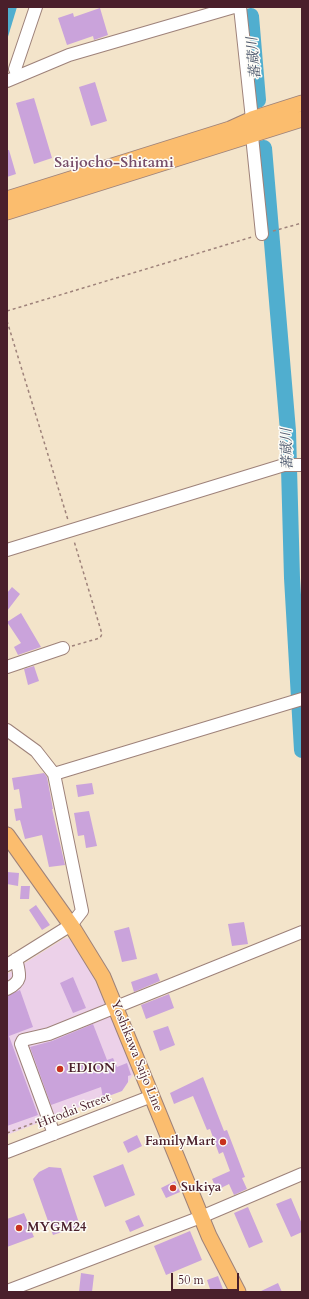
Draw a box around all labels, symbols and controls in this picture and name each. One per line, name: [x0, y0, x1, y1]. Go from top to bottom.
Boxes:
water label: 蕃蔵川: [245, 36, 265, 80]
district label: Saijocho-Shitami: [54, 155, 174, 173]
water label: 蕃蔵川: [279, 428, 297, 470]
street label: Yoshikawa Saijo Line: [107, 998, 165, 1114]
place label: EDION: [68, 1061, 115, 1077]
marker: EDION: [55, 1064, 65, 1074]
street label: Hirodai Street: [35, 1090, 113, 1132]
place label: FamilyMart: [145, 1134, 215, 1150]
marker: FamilyMart: [218, 1137, 228, 1147]
place label: Sukiya: [181, 1180, 221, 1196]
marker: Sukiya: [168, 1183, 178, 1193]
place label: MYGM24: [27, 1220, 87, 1236]
marker: MYGM24: [14, 1223, 24, 1233]
scale bar: [173, 1265, 241, 1291]
text: 50 m: [178, 1272, 204, 1288]

